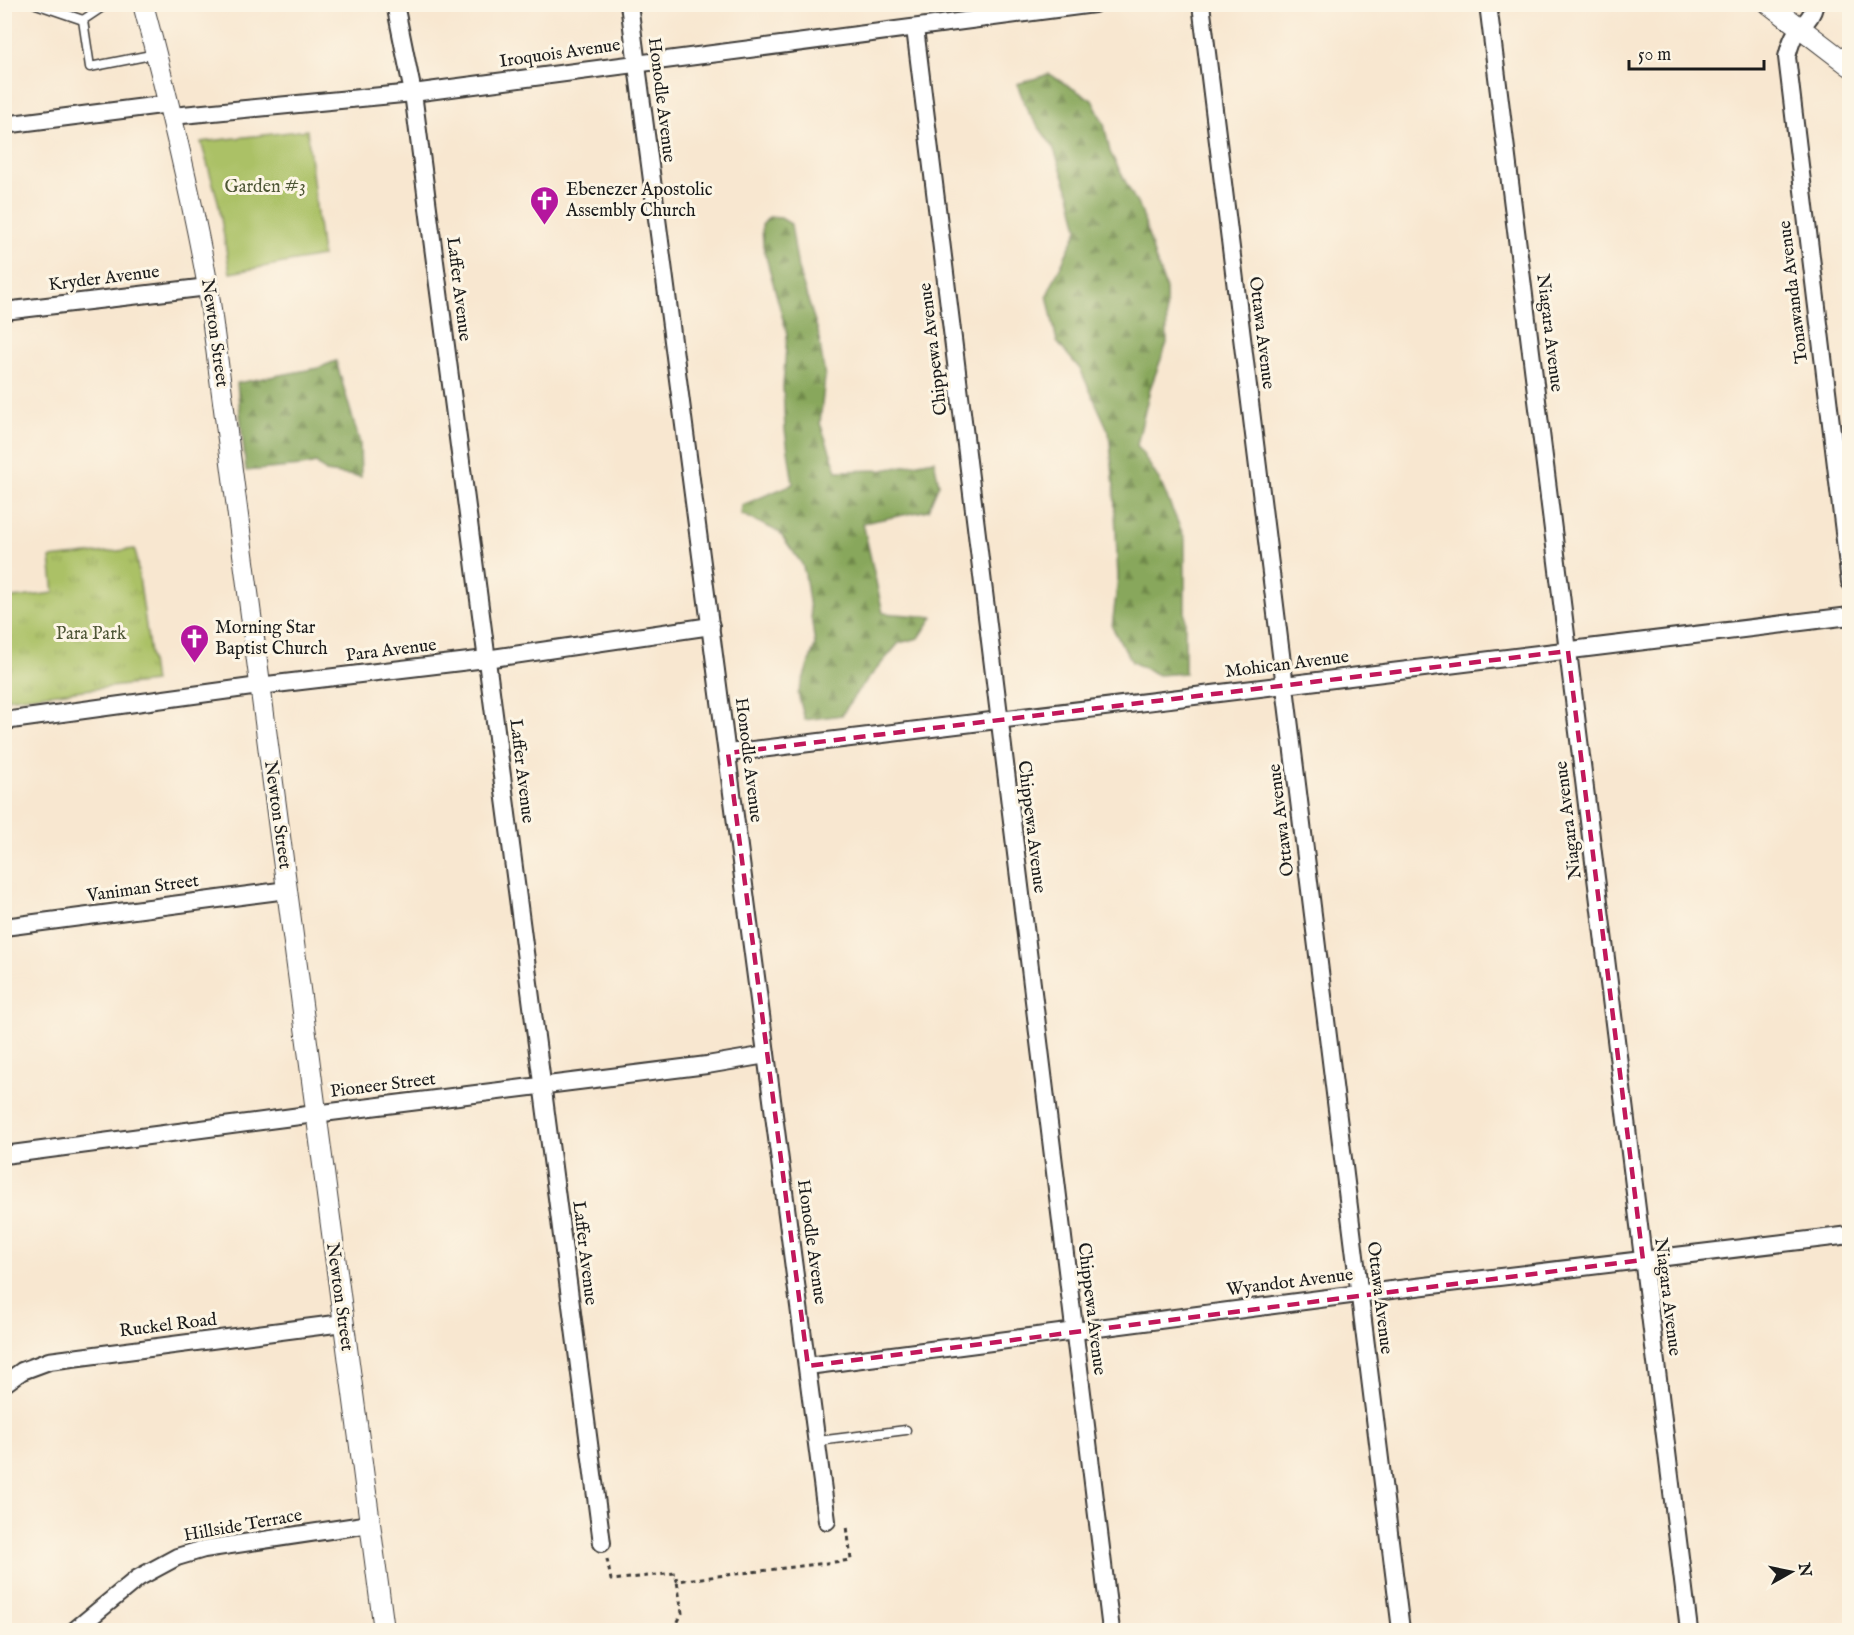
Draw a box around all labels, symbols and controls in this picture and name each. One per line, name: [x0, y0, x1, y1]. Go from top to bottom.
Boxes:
scale bar: [1629, 33, 1764, 71]
street label: Iroquois Avenue: [498, 34, 622, 74]
street label: Honodle Avenue: [642, 36, 680, 164]
text: 50 m: [1638, 44, 1671, 67]
park label: Garden #3: [224, 176, 306, 199]
place label: Ebenezer Apostolic Assembly Church: [565, 179, 713, 223]
church icon: Ebenezer Apostolic Assembly Church: [529, 184, 561, 226]
street label: Tonawanda Avenue: [1774, 219, 1814, 365]
street label: Laffer Avenue: [440, 235, 476, 343]
street label: Kryder Avenue: [47, 261, 161, 297]
street label: Niagara Avenue: [1530, 273, 1568, 393]
street label: Ottawa Avenue: [1243, 275, 1279, 391]
street label: Newton Street: [195, 277, 233, 389]
street label: Chippewa Avenue: [914, 281, 954, 417]
place label: Morning Star Baptist Church: [215, 617, 328, 661]
church icon: Morning Star Baptist Church: [178, 622, 210, 664]
park label: Para Park: [56, 623, 127, 646]
street label: Para Avenue: [344, 634, 438, 668]
street label: Mohican Avenue: [1224, 646, 1350, 684]
street label: Honodle Avenue: [729, 696, 767, 824]
street label: Laffer Avenue: [503, 717, 539, 825]
street label: Newton Street: [258, 759, 296, 871]
street label: Chippewa Avenue: [1011, 759, 1051, 895]
street label: Niagara Avenue: [1550, 760, 1588, 880]
street label: Ottawa Avenue: [1264, 762, 1300, 878]
street label: Vaniman Street: [85, 870, 200, 908]
street label: Pioneer Street: [329, 1068, 437, 1104]
street label: Honodle Avenue: [791, 1178, 831, 1306]
street label: Laffer Avenue: [566, 1199, 602, 1307]
street label: Niagara Avenue: [1648, 1237, 1686, 1357]
street label: Ottawa Avenue: [1361, 1240, 1397, 1356]
street label: Newton Street: [320, 1241, 358, 1353]
street label: Chippewa Avenue: [1071, 1241, 1111, 1377]
street label: Wyandot Avenue: [1225, 1264, 1355, 1302]
street label: Ruckel Road: [118, 1309, 218, 1343]
street label: Hillside Terrace: [182, 1504, 304, 1548]
north arrow: [1761, 1542, 1821, 1602]
text: N: [1793, 1561, 1815, 1579]

